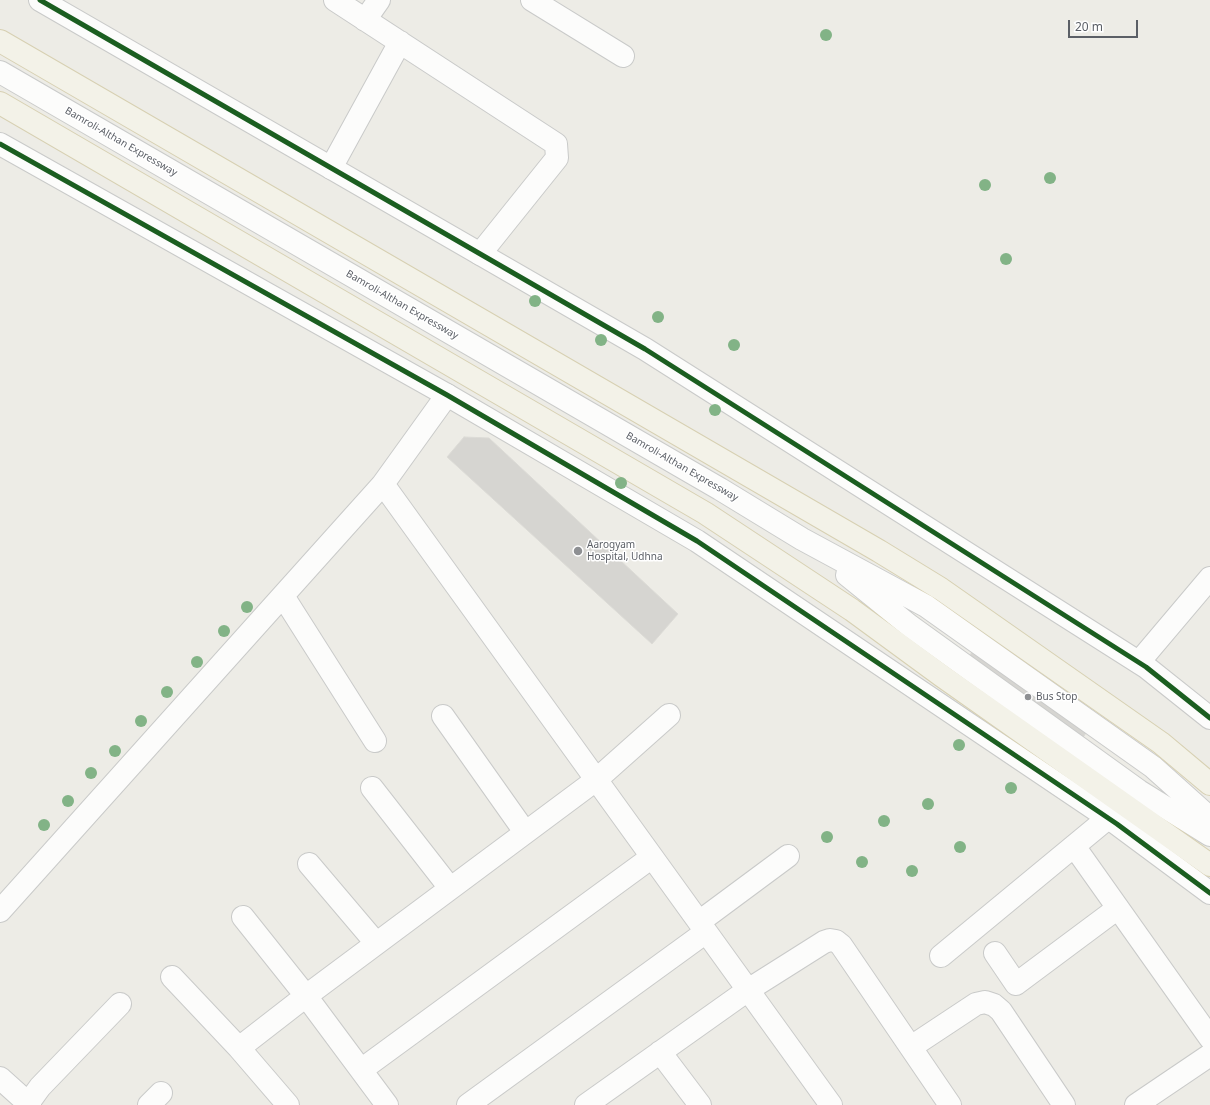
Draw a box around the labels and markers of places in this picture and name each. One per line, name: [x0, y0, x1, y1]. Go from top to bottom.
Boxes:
place label: Aarogyam Hospital, Udhna: [587, 539, 662, 562]
marker: Aarogyam Hospital, Udhna: [572, 545, 584, 557]
place label: Bus Stop: [1036, 691, 1077, 703]
marker: Bus Stop: [1023, 692, 1033, 702]

